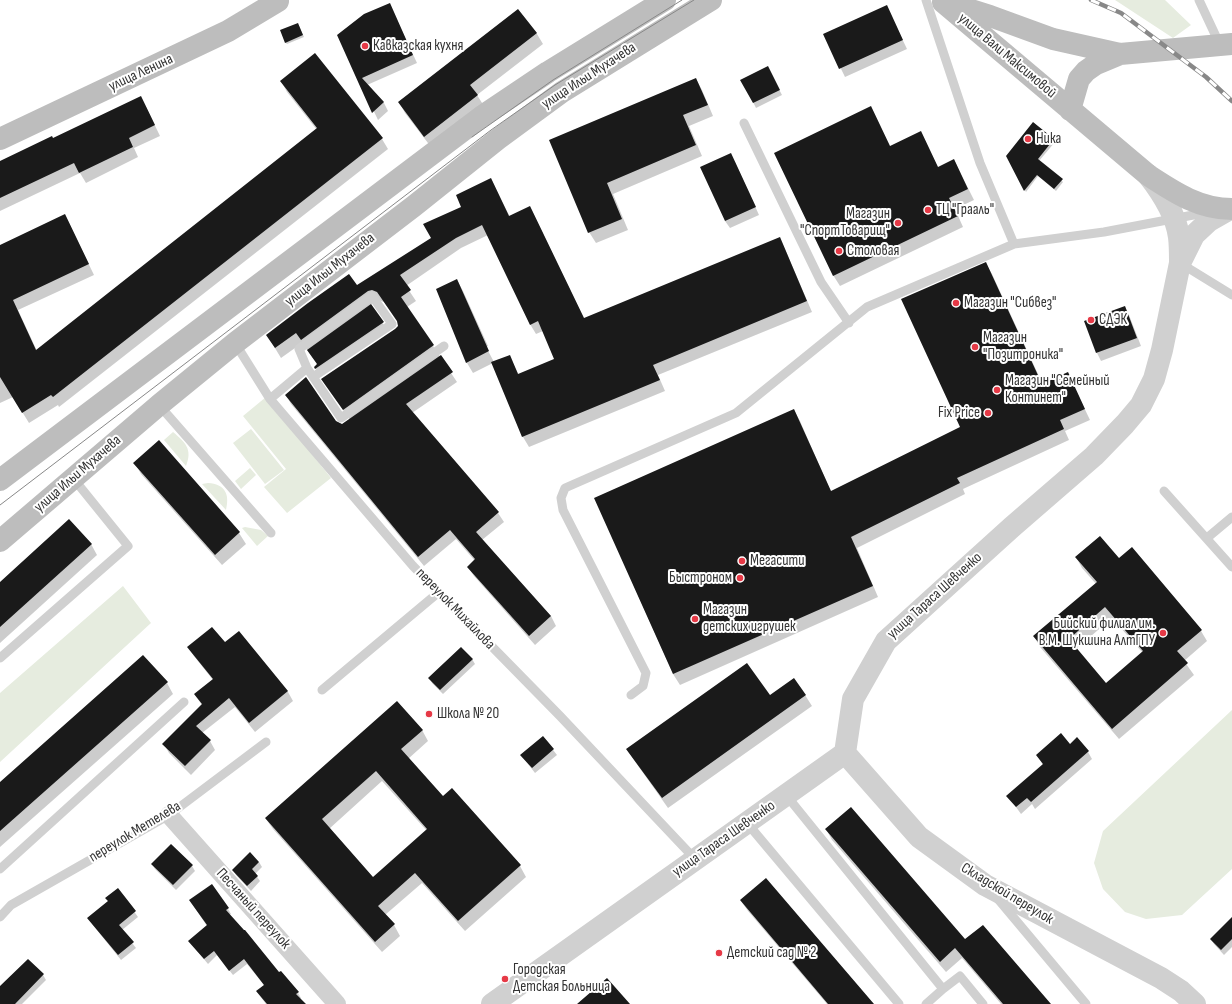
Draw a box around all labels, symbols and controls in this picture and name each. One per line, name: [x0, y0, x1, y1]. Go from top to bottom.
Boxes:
street label: улица Вали Максимовой: [954, 10, 1060, 102]
place label: Кавказская кухня: [373, 37, 463, 55]
street label: улица Ильи Мухачева: [538, 39, 640, 113]
marker: Кавказская кухня: [360, 41, 370, 51]
street label: улица Ленина: [106, 50, 176, 96]
place label: Ника: [1036, 130, 1061, 148]
marker: Ника: [1023, 134, 1033, 144]
place label: ТЦ "Грааль": [936, 201, 994, 219]
place label: Магазин "СпортТоварищ": [800, 205, 890, 240]
marker: ТЦ "Грааль": [923, 205, 933, 215]
marker: Магазин "СпортТоварищ": [893, 218, 903, 228]
street label: улица Ильи Мухачева: [282, 229, 378, 311]
place label: Столовая: [847, 242, 899, 260]
marker: Столовая: [834, 246, 844, 256]
place label: Магазин "Сибвез": [964, 294, 1056, 312]
marker: Магазин "Сибвез": [951, 298, 961, 308]
place label: СДЭК: [1099, 311, 1127, 329]
marker: СДЭК: [1086, 315, 1096, 325]
place label: Магазин "Позитроника": [983, 329, 1063, 364]
marker: Магазин "Позитроника": [970, 342, 980, 352]
place label: Магазин "Семейный Континет": [1005, 372, 1110, 407]
marker: Магазин "Семейный Континет": [992, 385, 1002, 395]
place label: Fix Price: [938, 404, 980, 422]
marker: Fix Price: [983, 408, 993, 418]
street label: улица Ильи Мухачева: [31, 431, 125, 517]
street label: улица Тараса Шевченко: [884, 549, 986, 643]
place label: Мегасити: [750, 552, 804, 570]
marker: Мегасити: [737, 556, 747, 566]
street label: переулок Михайлова: [412, 565, 498, 653]
place label: Быстроном: [669, 569, 732, 587]
marker: Быстроном: [735, 573, 745, 583]
place label: Магазин детских игрушек: [703, 601, 796, 636]
marker: Магазин детских игрушек: [690, 614, 700, 624]
place label: Бийский филиал им. В.М. Шукшина АлтГПУ: [1039, 615, 1155, 650]
marker: Бийский филиал им. В.М. Шукшина АлтГПУ: [1158, 628, 1168, 638]
place label: Школа № 20: [437, 705, 499, 723]
marker: Школа № 20: [424, 709, 434, 719]
street label: улица Тараса Шевченко: [669, 797, 779, 881]
street label: переулок Метелева: [86, 798, 184, 866]
street label: Складской переулок: [958, 859, 1056, 929]
street label: Песчаный переулок: [212, 865, 294, 953]
place label: Детский сад № 2: [727, 944, 816, 962]
marker: Детский сад № 2: [714, 948, 724, 958]
place label: Городская Детская Больница: [513, 961, 610, 996]
marker: Городская Детская Больница: [500, 974, 510, 984]

